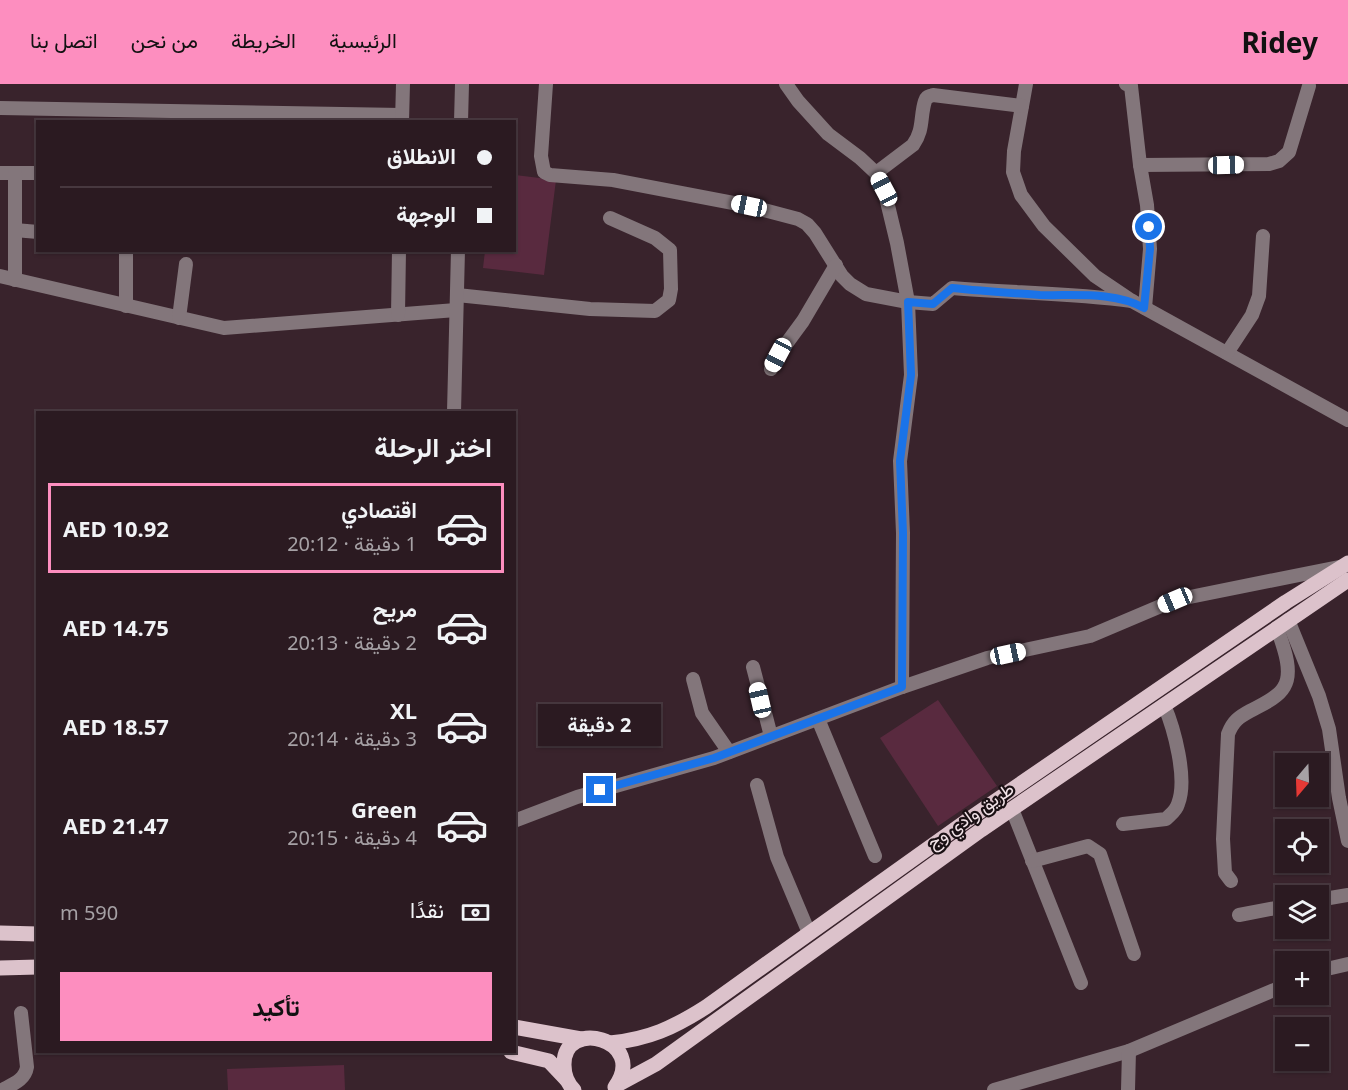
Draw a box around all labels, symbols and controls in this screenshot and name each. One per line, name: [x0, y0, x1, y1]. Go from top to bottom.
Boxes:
text: Ridey: [1241, 23, 1318, 61]
text: اتصل بنا: [30, 26, 98, 54]
text: من نحن: [131, 26, 198, 54]
text: الخريطة: [231, 26, 296, 54]
text: الرئيسية: [329, 26, 397, 54]
text: الانطلاق: [387, 140, 456, 170]
car: [1208, 156, 1244, 174]
car: [868, 169, 900, 209]
car: [730, 193, 768, 219]
text: الوجهة: [396, 198, 456, 228]
route start: [1135, 213, 1162, 240]
car: [762, 335, 794, 375]
text: اختر الرحلة: [374, 428, 492, 465]
text: اقتصادي: [341, 494, 417, 524]
icon: car: [435, 501, 489, 555]
text: AED 10.92: [63, 513, 169, 543]
text: 1 دقيقة · 20:12: [287, 530, 417, 557]
car: [1155, 585, 1195, 615]
text: مريح: [373, 593, 417, 623]
icon: car: [435, 600, 489, 654]
text: AED 14.75: [63, 612, 169, 642]
text: 2 دقيقة · 20:13: [287, 629, 417, 656]
car: [989, 641, 1027, 667]
car: [747, 680, 773, 720]
text: XL: [390, 695, 417, 725]
icon: car: [435, 699, 489, 753]
callout: 2 دقيقة: [538, 703, 662, 745]
text: AED 18.57: [63, 711, 169, 741]
text: 2 دقيقة: [568, 711, 631, 738]
text: 3 دقيقة · 20:14: [287, 725, 417, 752]
north arrow: [1275, 753, 1329, 807]
map controls: [1275, 753, 1329, 1071]
route end: [586, 776, 613, 803]
street label: طريق وادي وج: [922, 776, 1021, 857]
text: Green: [351, 794, 417, 824]
icon: car: [435, 798, 489, 852]
text: AED 21.47: [63, 810, 169, 840]
button: locate: [1275, 819, 1329, 873]
text: 4 دقيقة · 20:15: [287, 824, 417, 851]
button: layers: [1275, 885, 1329, 939]
text: نقدًا: [410, 894, 444, 924]
icon: cash: [459, 896, 492, 929]
text: 590 m: [60, 899, 118, 926]
button: +: [1275, 951, 1329, 1005]
button: تأكيد: [60, 972, 492, 1041]
button: −: [1275, 1017, 1329, 1071]

